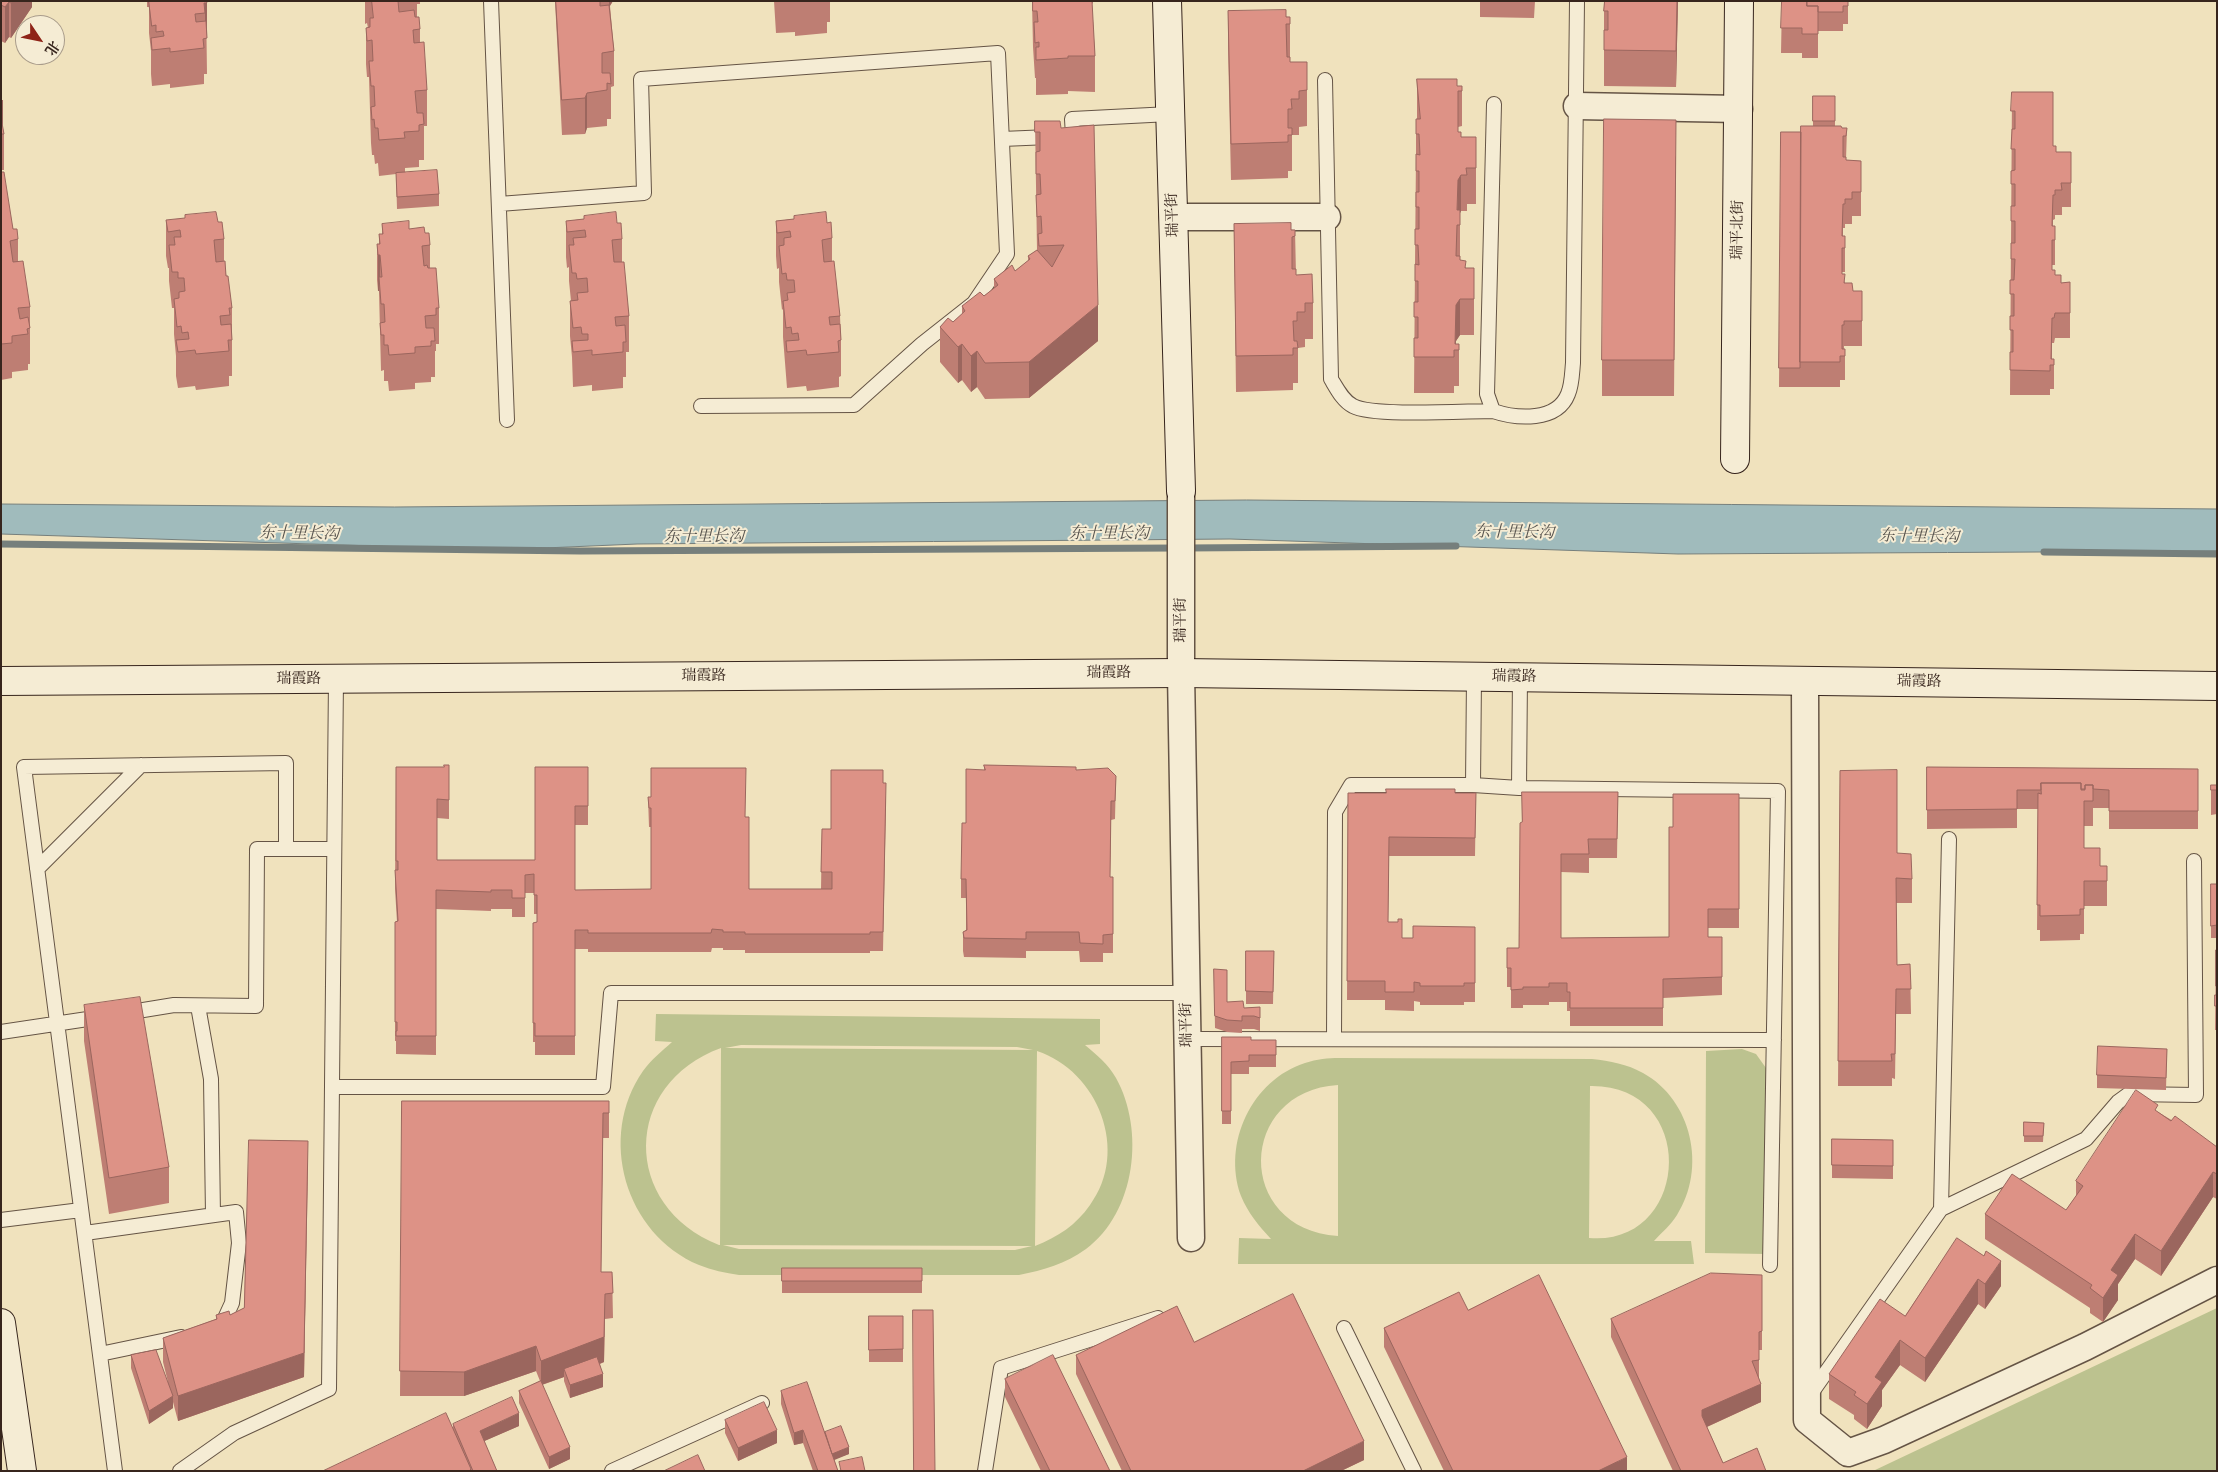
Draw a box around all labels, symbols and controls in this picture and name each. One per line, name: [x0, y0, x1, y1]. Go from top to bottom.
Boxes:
north arrow: [15, 15, 65, 65]
text: 北: [41, 38, 63, 59]
street label: 瑞平街: [1163, 192, 1183, 238]
street label: 瑞平北街: [1728, 200, 1748, 260]
water label: 东十里长沟: [1474, 523, 1554, 543]
water label: 东十里长沟: [259, 524, 339, 544]
water label: 东十里长沟: [1069, 524, 1149, 544]
water label: 东十里长沟: [664, 527, 744, 547]
water label: 东十里长沟: [1879, 527, 1959, 547]
street label: 瑞平街: [1172, 598, 1190, 642]
street label: 瑞霞路: [1087, 664, 1131, 682]
street label: 瑞霞路: [682, 667, 726, 685]
street label: 瑞霞路: [1491, 668, 1537, 686]
street label: 瑞霞路: [277, 670, 321, 688]
street label: 瑞霞路: [1896, 673, 1942, 691]
street label: 瑞平街: [1178, 1002, 1196, 1048]

